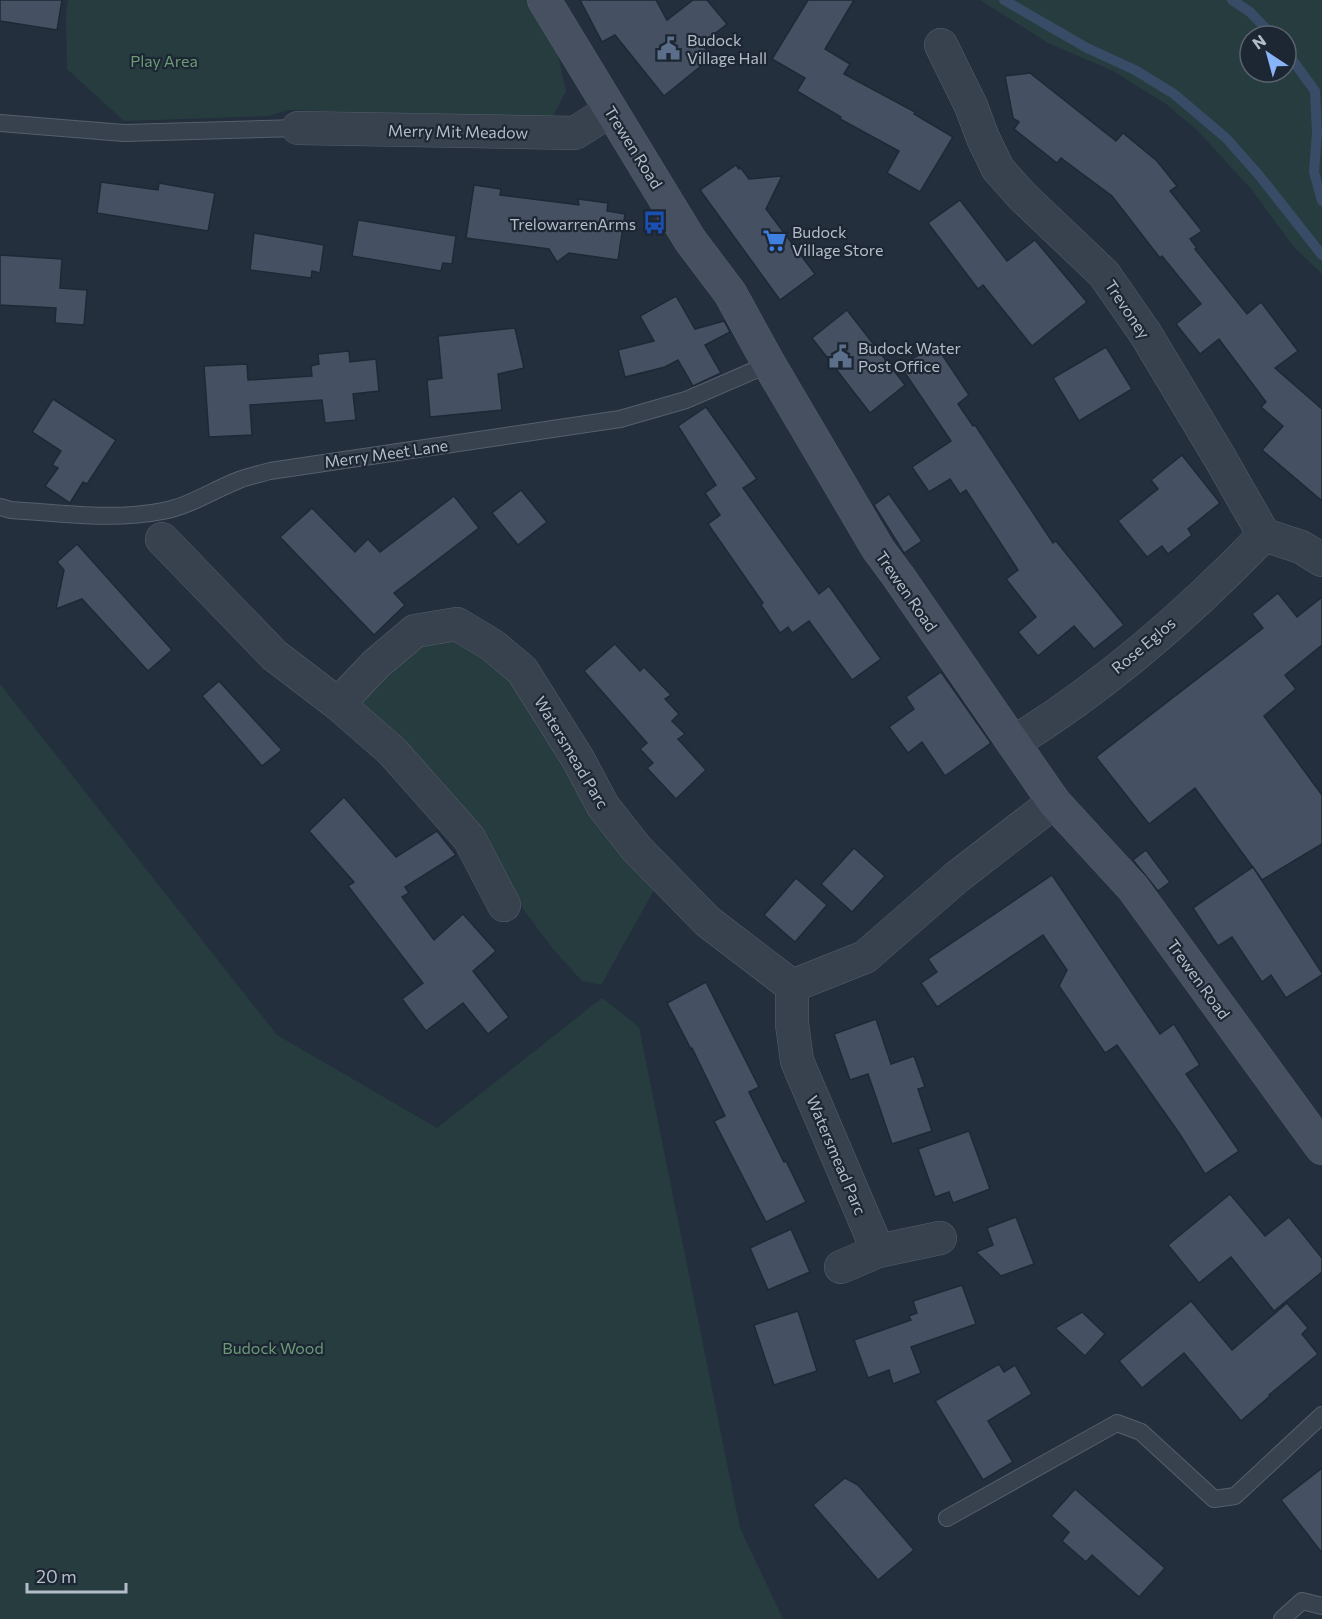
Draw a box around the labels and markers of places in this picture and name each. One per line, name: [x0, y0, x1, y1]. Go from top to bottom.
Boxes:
place label: Budock Village Hall: [687, 30, 767, 67]
public building icon: Budock Village Hall: [656, 35, 682, 61]
bus stop icon: TrelowarrenArms: [641, 210, 667, 236]
place label: TrelowarrenArms: [509, 214, 636, 233]
place label: Budock Village Store: [792, 222, 883, 259]
supermarket icon: Budock Village Store: [761, 227, 787, 253]
place label: Budock Water Post Office: [858, 338, 961, 375]
public building icon: Budock Water Post Office: [827, 343, 853, 369]

